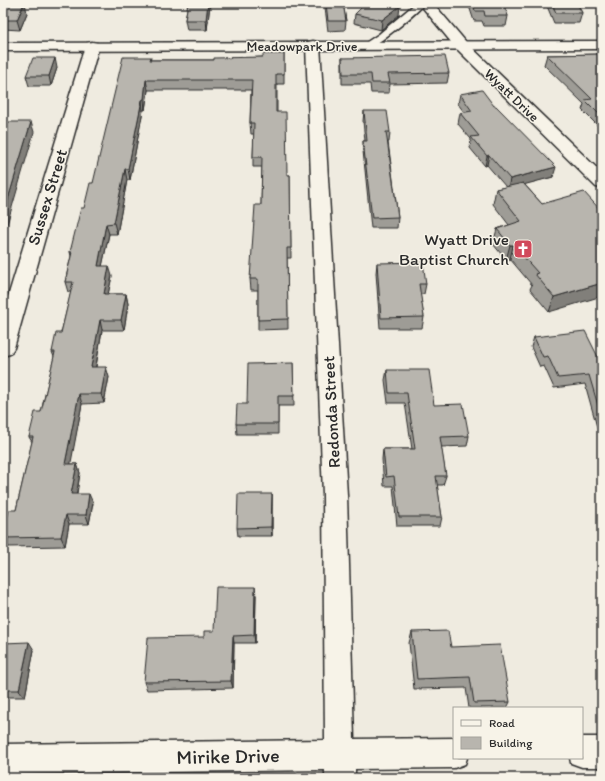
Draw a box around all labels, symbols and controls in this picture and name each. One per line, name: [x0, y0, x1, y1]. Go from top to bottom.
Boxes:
street label: Meadowpark Drive: [246, 38, 358, 55]
street label: Wyatt Drive: [481, 65, 543, 126]
street label: Sussex Street: [23, 147, 71, 247]
place label: Wyatt Drive Baptist Church: [399, 229, 509, 269]
church icon: Wyatt Drive Baptist Church: [512, 238, 534, 260]
street label: Redonda Street: [318, 355, 344, 469]
legend: [453, 707, 583, 759]
text: Road: [489, 716, 515, 730]
text: Building: [489, 736, 533, 750]
street label: Mirike Drive: [176, 743, 280, 769]

